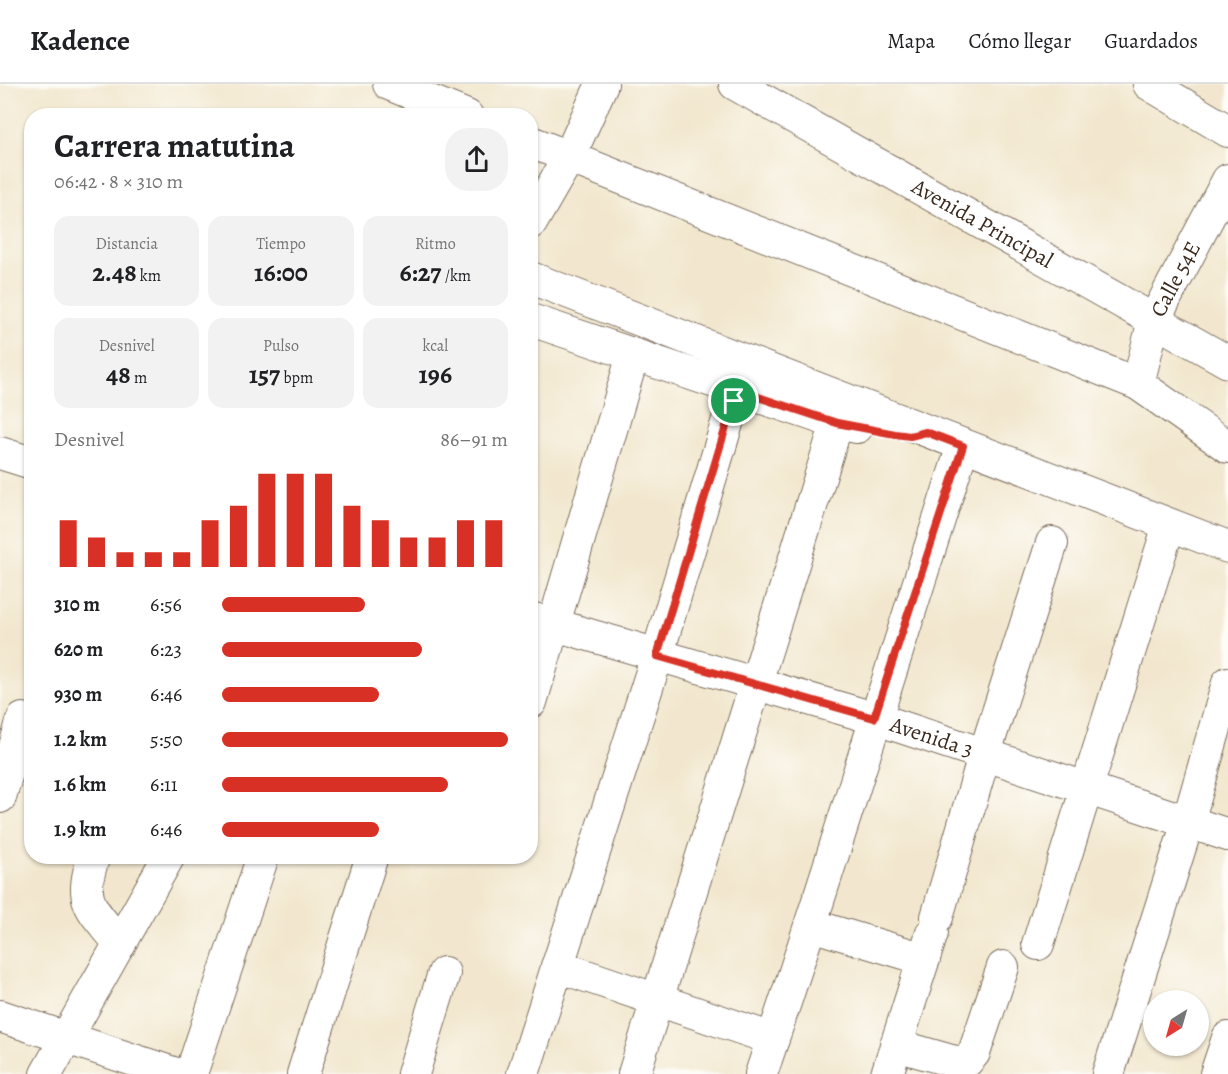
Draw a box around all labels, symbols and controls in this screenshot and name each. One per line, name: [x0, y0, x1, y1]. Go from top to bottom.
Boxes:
text: Kadence: [30, 22, 130, 60]
text: Mapa: [887, 27, 935, 55]
text: Cómo llegar: [968, 27, 1071, 55]
text: Guardados: [1104, 27, 1198, 55]
text: Carrera matutina: [54, 123, 295, 168]
button: share: [445, 128, 508, 191]
text: 06:42 · 8 × 310 m: [54, 168, 183, 195]
street label: Avenida Principal: [905, 171, 1059, 275]
text: Distancia: [95, 233, 158, 255]
text: Tiempo: [256, 233, 306, 255]
text: Ritmo: [415, 233, 456, 255]
street label: Calle 54E: [1143, 236, 1208, 322]
text: 2.48: [92, 255, 137, 290]
text: 16:00: [254, 255, 308, 290]
text: 6:27: [399, 255, 441, 290]
text: km: [137, 265, 161, 287]
text: /km: [441, 265, 471, 287]
text: Desnivel: [99, 335, 155, 357]
text: Pulso: [263, 335, 299, 357]
text: kcal: [423, 335, 448, 357]
text: 48: [106, 357, 131, 392]
text: 157: [249, 357, 280, 392]
text: 196: [419, 357, 452, 392]
text: m: [131, 367, 147, 389]
text: bpm: [280, 367, 313, 389]
pin: [708, 375, 759, 426]
icon: arrive: [717, 384, 750, 417]
text: Desnivel: [54, 426, 124, 453]
text: 86–91 m: [440, 426, 508, 453]
text: 310 m: [54, 591, 100, 618]
text: 6:56: [150, 591, 182, 618]
text: 620 m: [54, 636, 103, 663]
text: 6:23: [150, 636, 182, 663]
text: 930 m: [54, 681, 102, 708]
text: 6:46: [150, 681, 182, 708]
street label: Avenida 3: [885, 709, 977, 765]
text: 1.2 km: [54, 726, 107, 753]
text: 5:50: [150, 726, 183, 753]
text: 1.6 km: [54, 771, 107, 798]
text: 6:11: [150, 771, 178, 798]
text: 1.9 km: [54, 816, 107, 843]
text: 6:46: [150, 816, 182, 843]
north arrow: [1143, 990, 1209, 1056]
map controls: [1143, 990, 1209, 1056]

